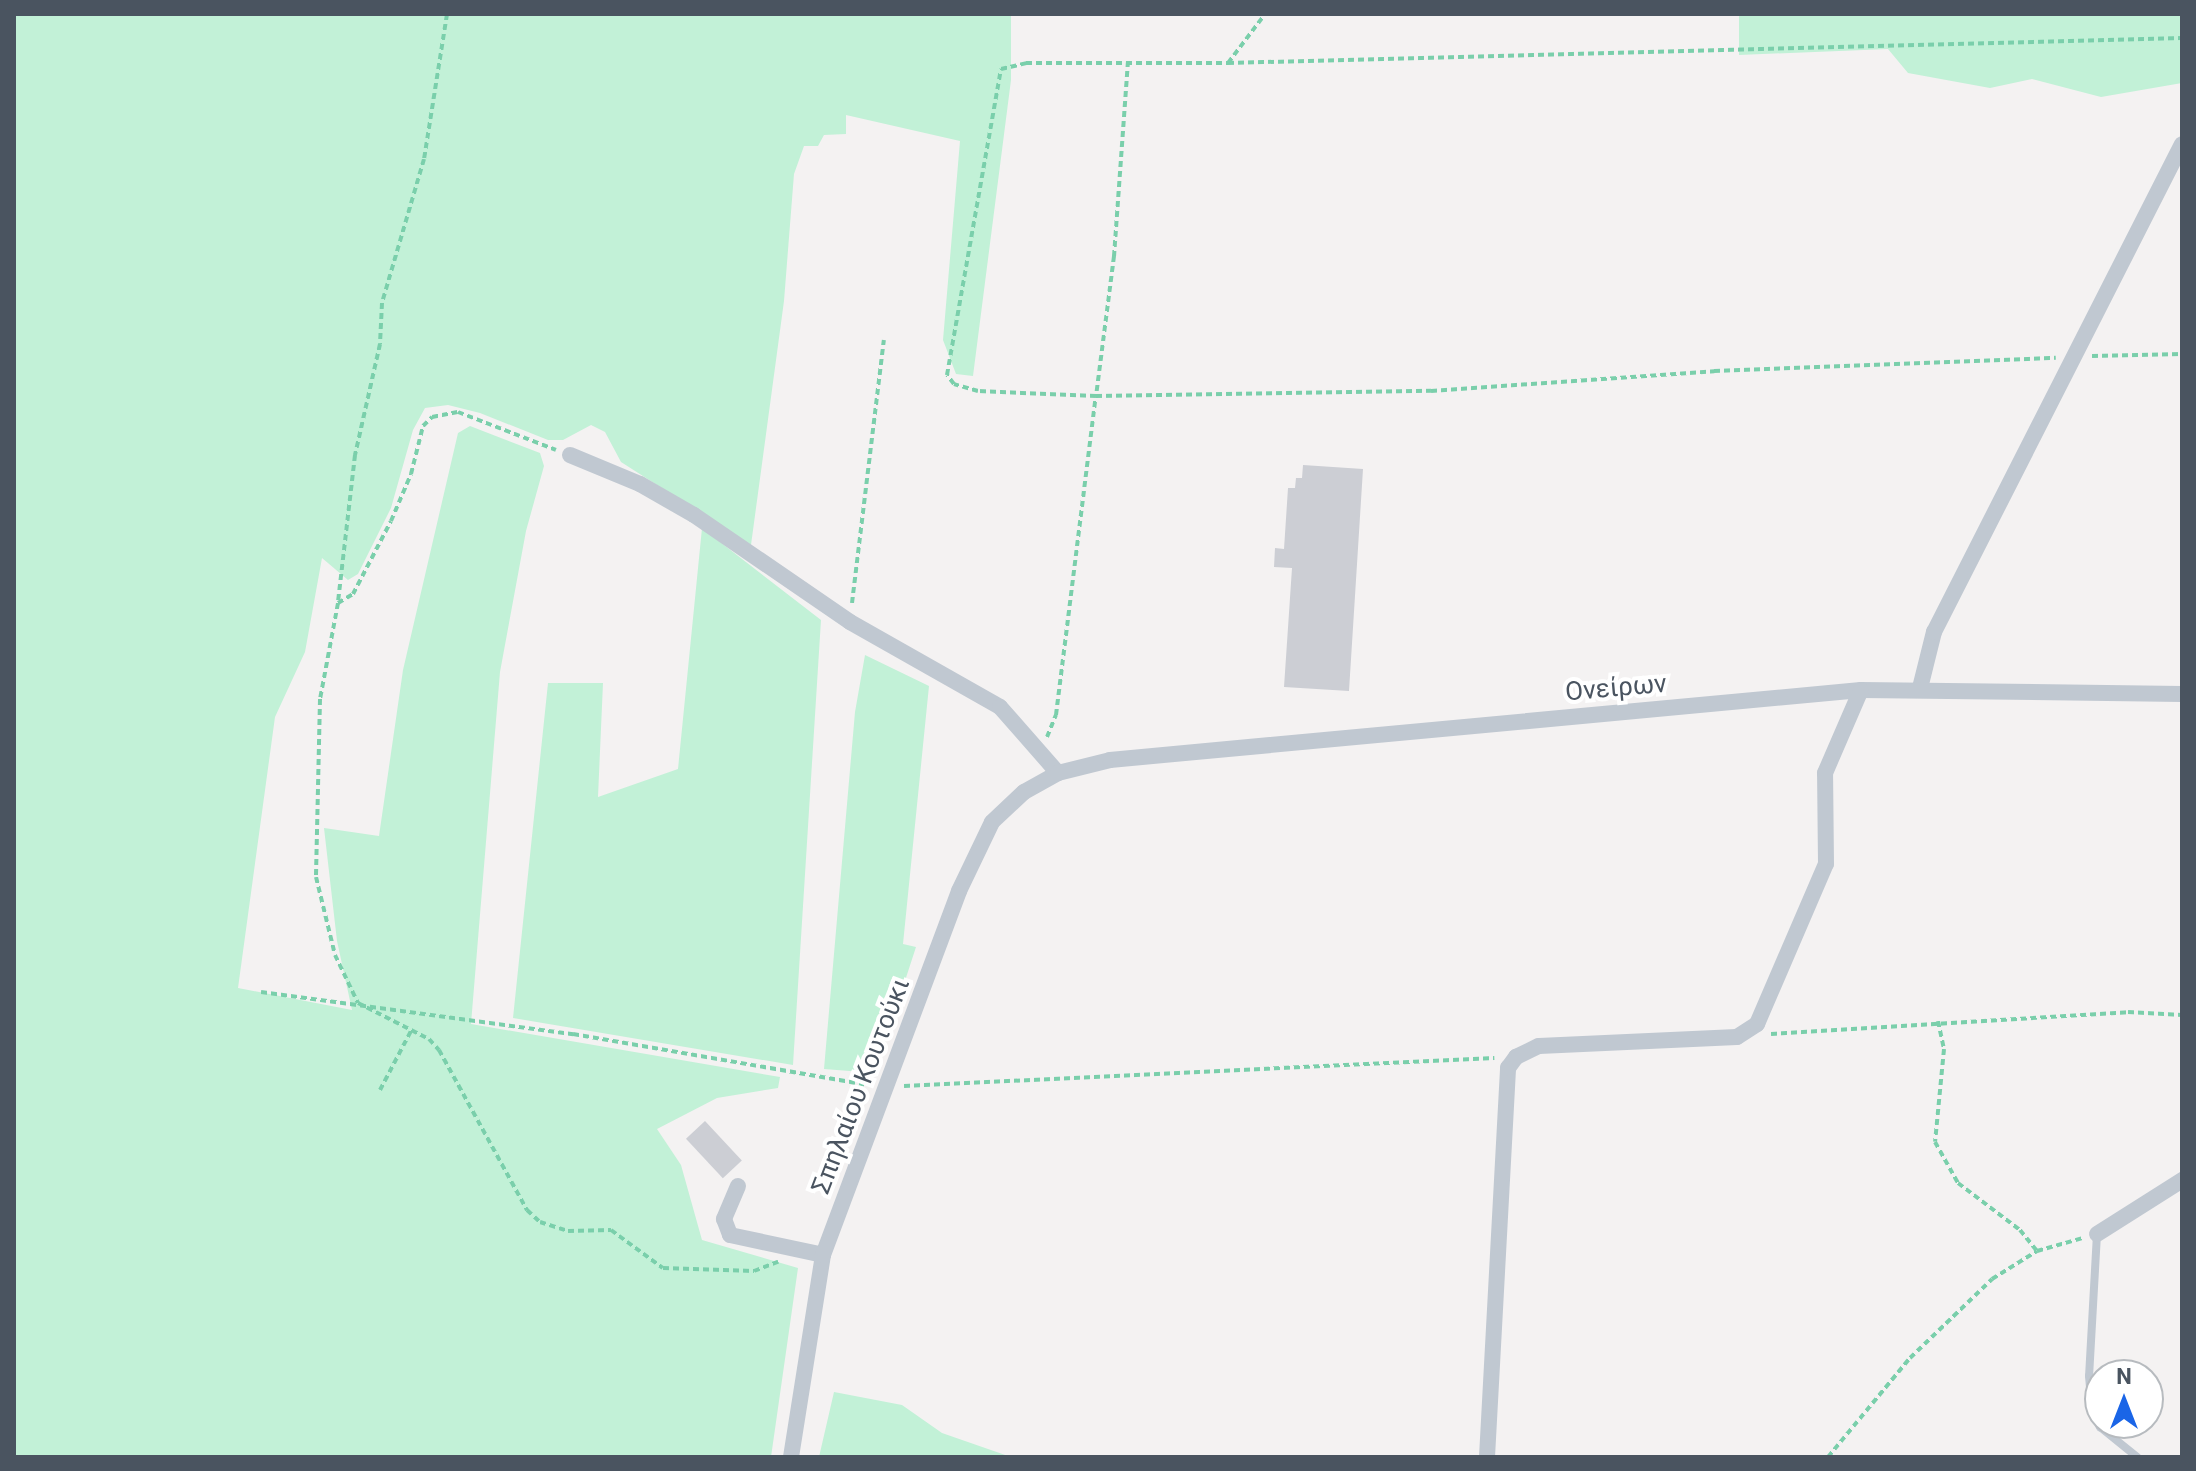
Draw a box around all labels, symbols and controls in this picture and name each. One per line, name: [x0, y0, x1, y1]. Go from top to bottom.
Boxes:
street label: Ονείρων: [1564, 668, 1668, 708]
street label: Σπηλαίου Κουτούκι: [806, 974, 916, 1198]
north arrow: [2084, 1359, 2164, 1439]
text: N: [2116, 1364, 2132, 1389]

